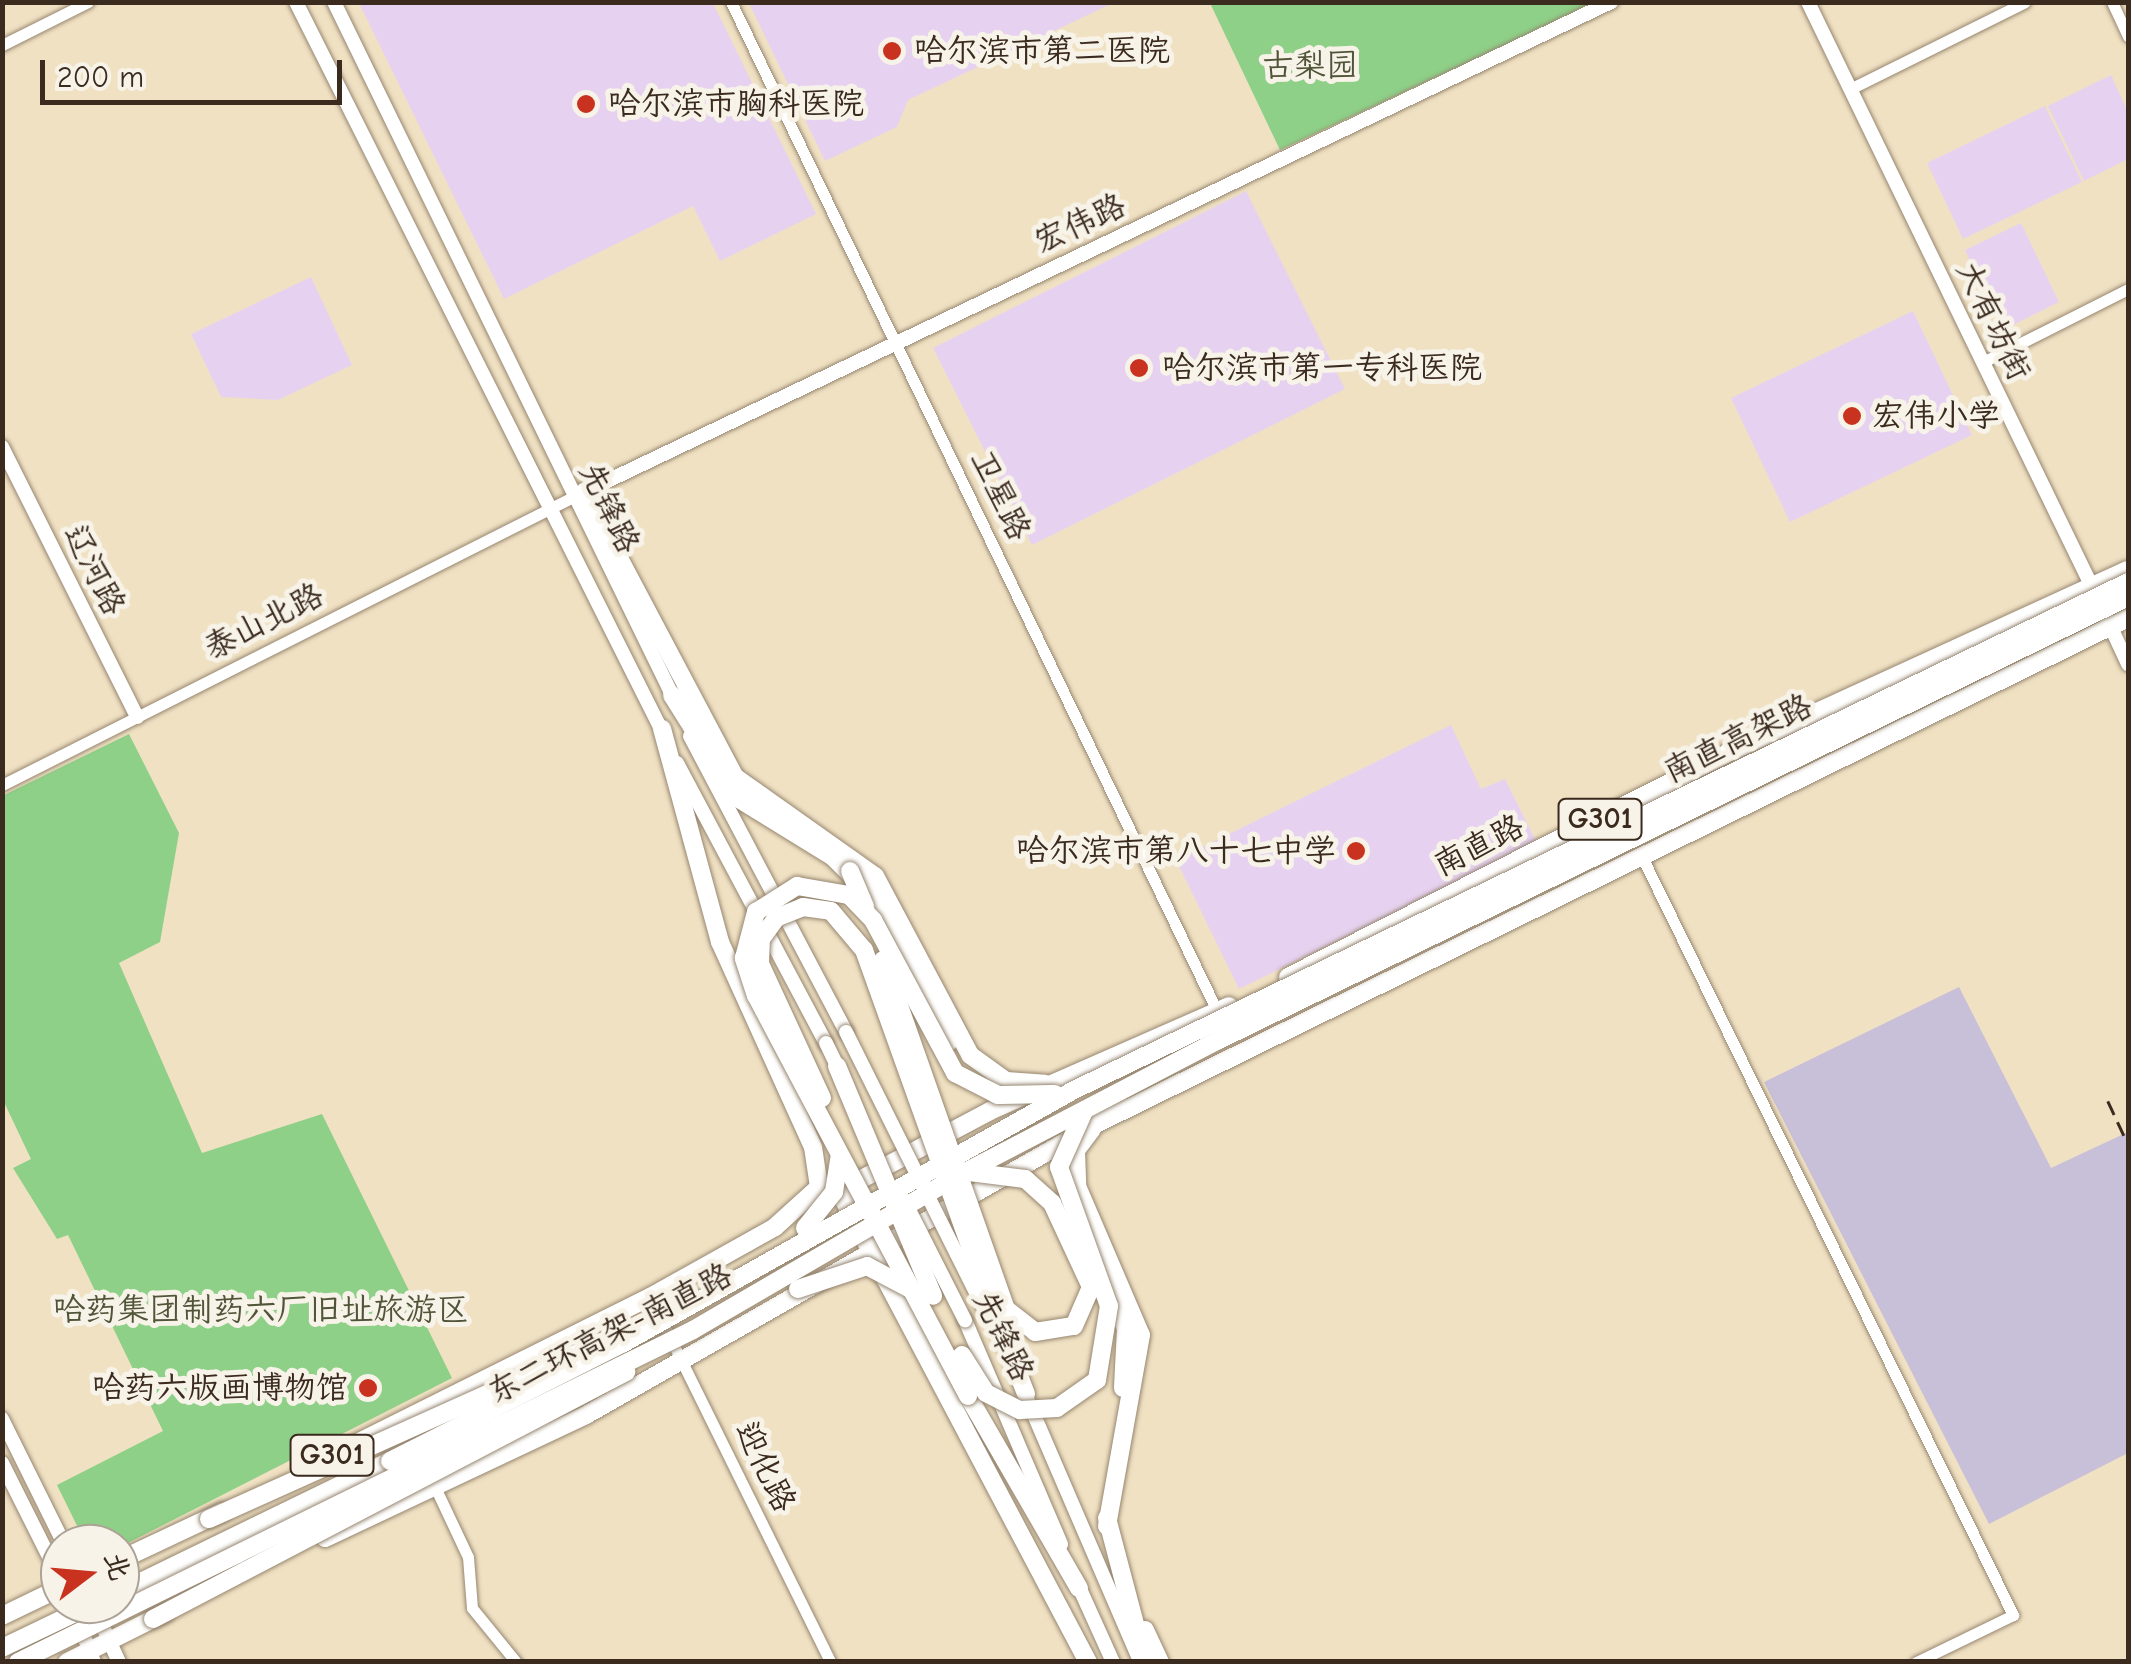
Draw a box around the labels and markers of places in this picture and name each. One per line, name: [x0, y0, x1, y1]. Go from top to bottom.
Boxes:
place label: 哈尔滨市第二医院: [914, 32, 1170, 70]
marker: 哈尔滨市第二医院: [879, 38, 905, 64]
place label: 哈尔滨市胸科医院: [608, 85, 864, 123]
marker: 哈尔滨市胸科医院: [573, 91, 599, 117]
place label: 哈尔滨市第一专科医院: [1162, 349, 1482, 387]
marker: 哈尔滨市第一专科医院: [1126, 355, 1152, 381]
place label: 宏伟小学: [1872, 397, 2000, 435]
marker: 宏伟小学: [1841, 405, 1863, 427]
place label: 哈尔滨市第八十七中学: [1016, 832, 1336, 870]
marker: 哈尔滨市第八十七中学: [1345, 840, 1367, 862]
place label: 哈药六版画博物馆: [92, 1369, 348, 1407]
marker: 哈药六版画博物馆: [357, 1377, 379, 1399]

